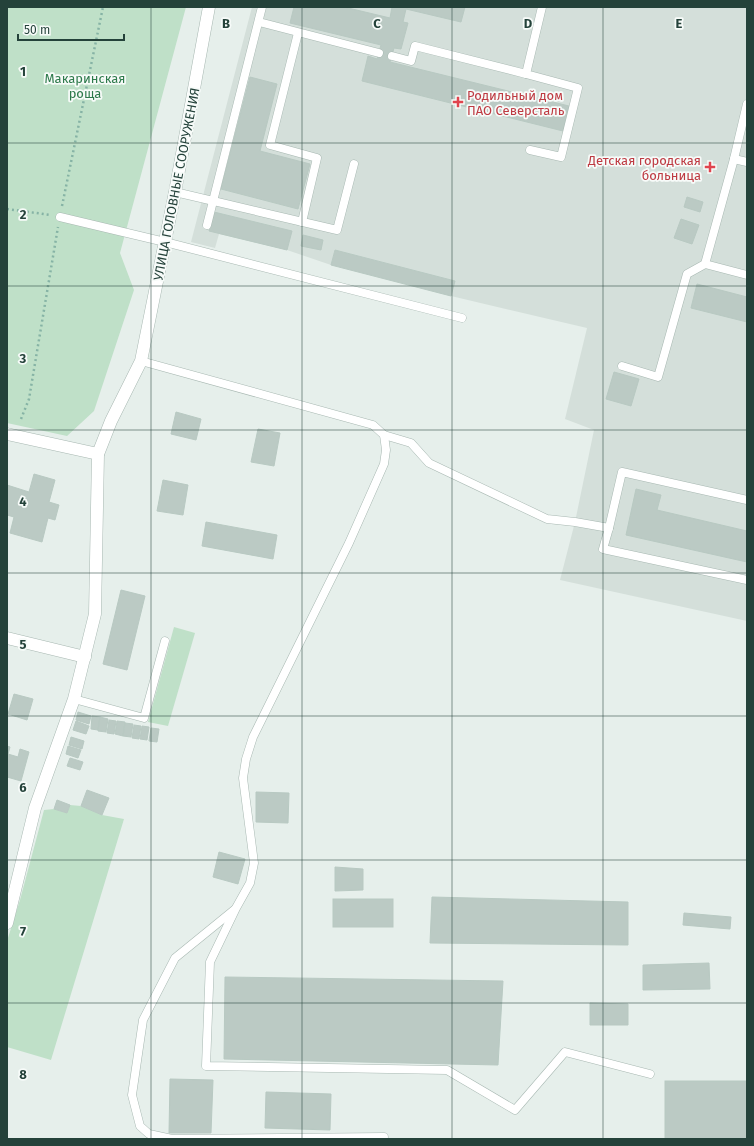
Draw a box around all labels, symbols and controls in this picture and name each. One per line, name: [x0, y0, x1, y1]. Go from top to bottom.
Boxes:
scale bar: [18, 16, 124, 42]
text: B: [222, 16, 230, 31]
text: C: [373, 16, 381, 31]
text: D: [524, 16, 533, 31]
text: E: [676, 16, 683, 31]
text: 50 m: [24, 23, 50, 37]
text: 1: [20, 64, 26, 79]
park label: Макаринская роща: [44, 71, 126, 101]
street label: УЛИЦА ГОЛОВНЫЕ СООРУЖЕНИЯ: [150, 86, 203, 282]
place label: Родильный дом ПАО Северсталь: [467, 88, 565, 118]
marker: Родильный дом ПАО Северсталь: [452, 96, 464, 108]
place label: Детская городская больница: [587, 153, 701, 183]
marker: Детская городская больница: [704, 161, 716, 173]
text: 2: [20, 207, 27, 222]
text: 3: [19, 351, 27, 366]
text: 4: [19, 494, 27, 509]
text: 5: [20, 637, 27, 652]
text: 6: [19, 780, 27, 795]
text: 7: [20, 924, 26, 939]
text: 8: [19, 1067, 27, 1082]

